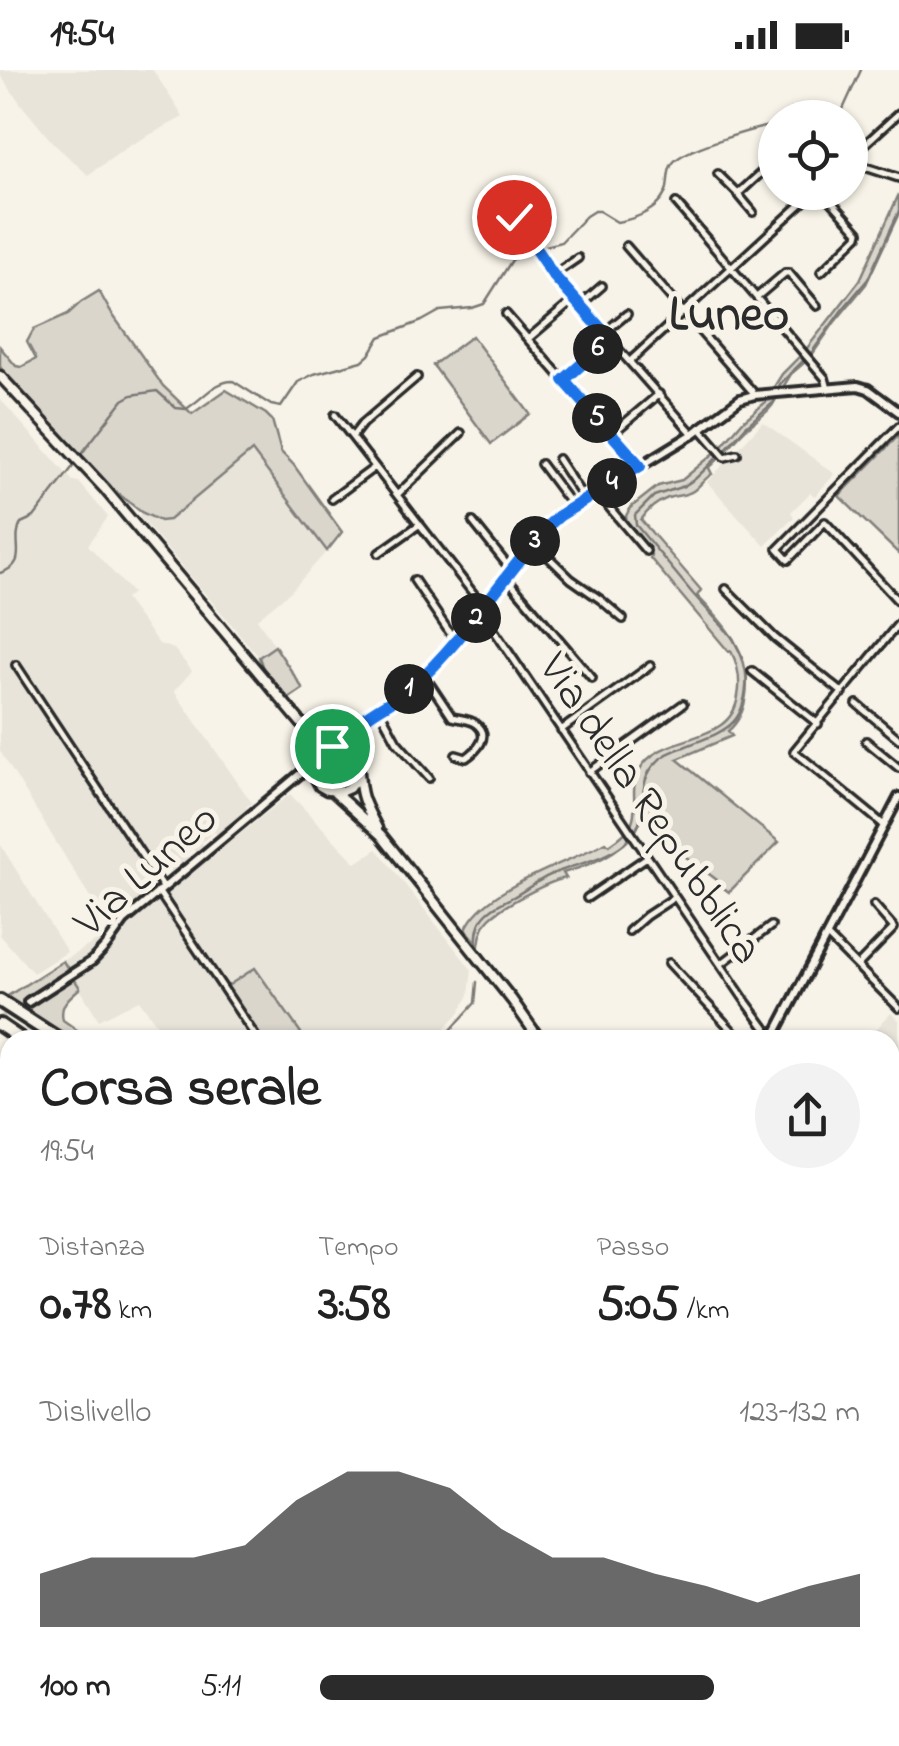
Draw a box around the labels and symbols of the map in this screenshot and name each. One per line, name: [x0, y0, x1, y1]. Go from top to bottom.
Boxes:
pin: [472, 175, 557, 260]
district label: Luneo: [669, 280, 789, 353]
pin: 6: [573, 324, 623, 374]
pin: 5: [572, 393, 622, 443]
pin: 4: [587, 458, 637, 508]
pin: 3: [510, 516, 560, 566]
pin: 2: [451, 593, 501, 643]
street label: Via della Repubblica: [519, 640, 778, 979]
pin: 1: [384, 664, 434, 714]
pin: [290, 704, 375, 789]
street label: Via Luneo: [59, 789, 234, 955]

